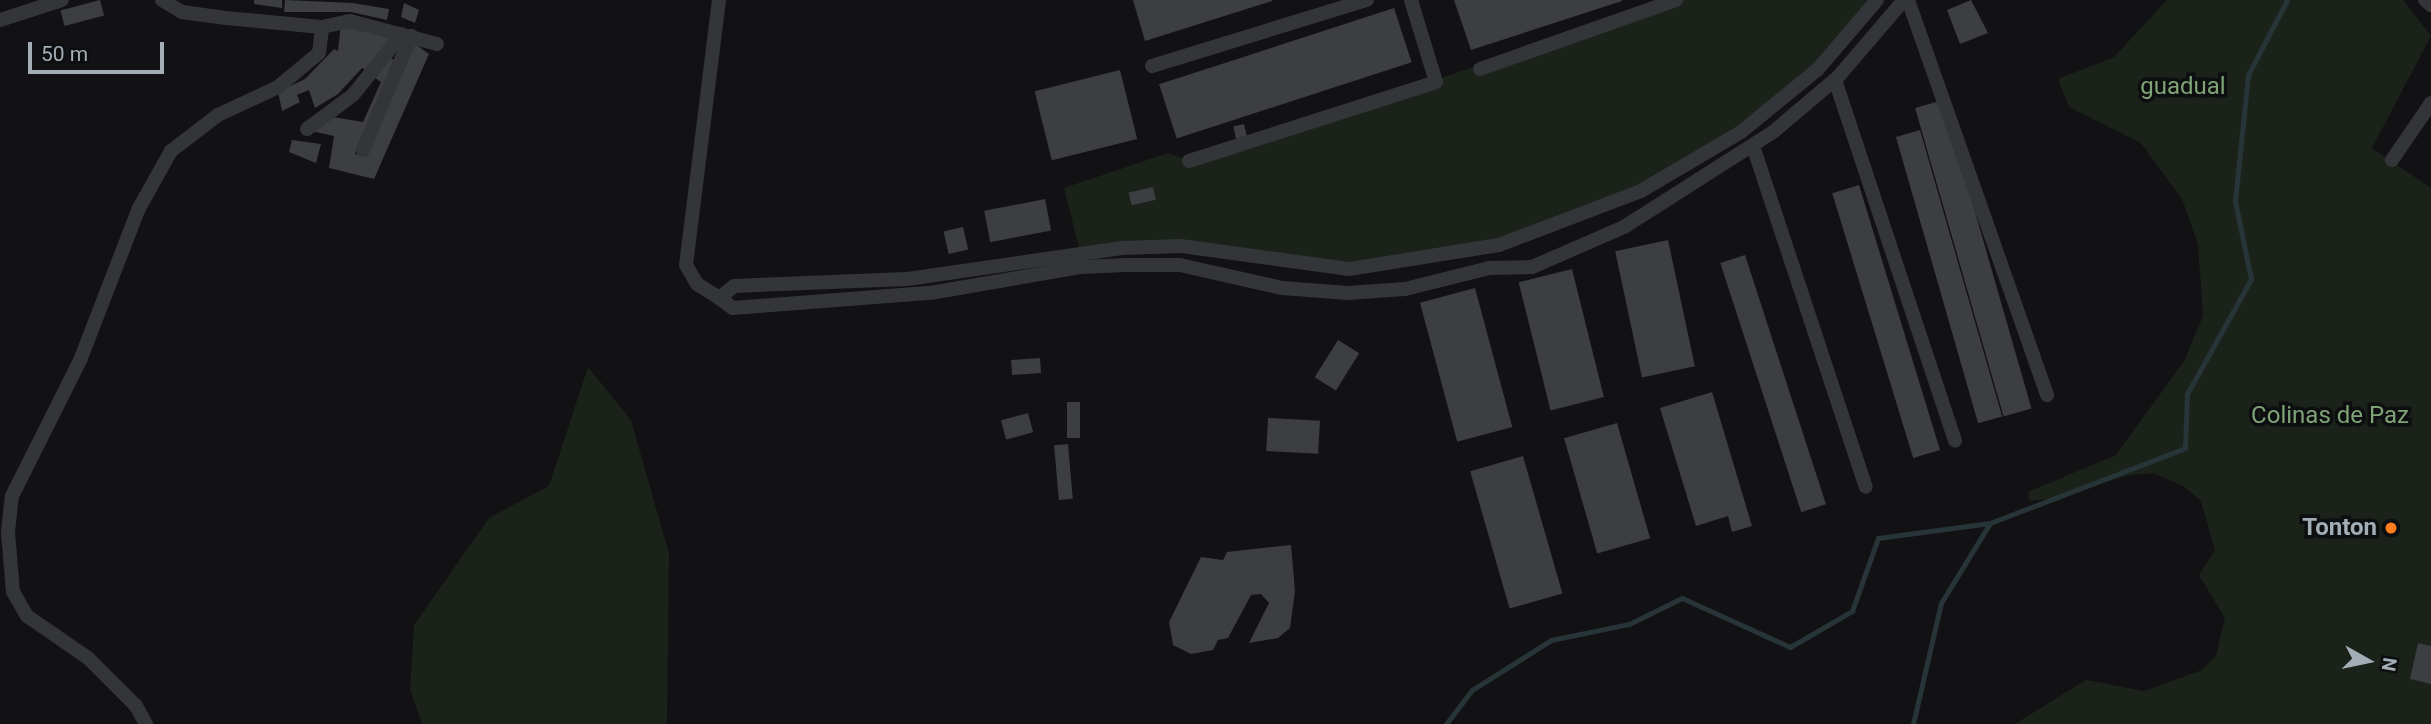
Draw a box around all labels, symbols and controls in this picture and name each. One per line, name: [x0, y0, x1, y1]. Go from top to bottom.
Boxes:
scale bar: [32, 28, 168, 72]
text: 50 m: [41, 42, 88, 66]
park label: guadual: [2140, 73, 2226, 101]
park label: Colinas de Paz: [2251, 402, 2409, 430]
place label: Tonton: [2302, 514, 2377, 542]
marker: Tonton: [2383, 520, 2399, 536]
north arrow: [2333, 626, 2403, 696]
text: N: [2377, 656, 2402, 673]

